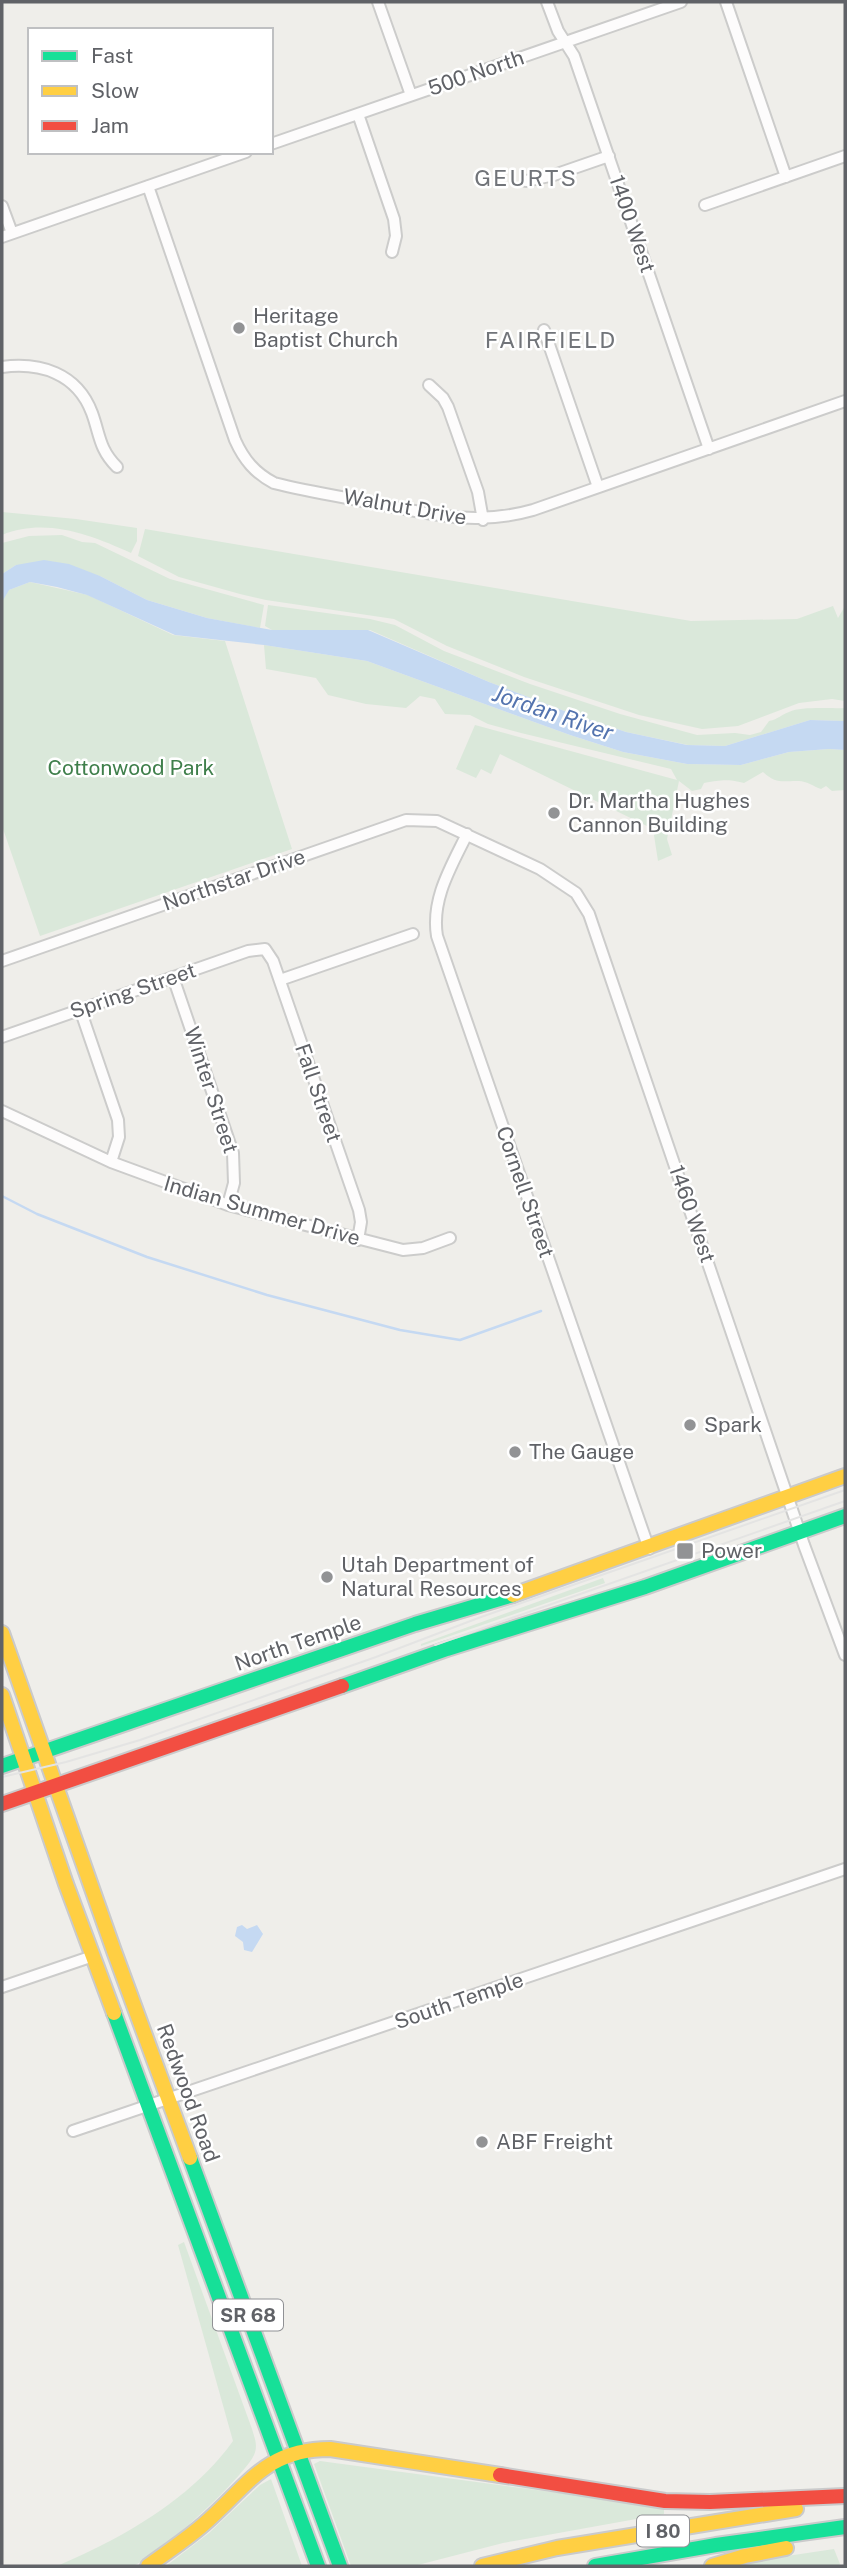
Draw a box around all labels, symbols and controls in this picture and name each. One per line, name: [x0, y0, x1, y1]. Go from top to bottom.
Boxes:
legend: [28, 28, 273, 154]
text: Fast: [91, 43, 133, 68]
street label: 500 North: [425, 44, 527, 101]
text: Slow: [91, 78, 139, 103]
text: Jam: [91, 113, 129, 138]
district label: GEURTS: [474, 164, 578, 191]
street label: 1400 West: [604, 172, 661, 276]
place label: Heritage Baptist Church: [253, 303, 398, 352]
marker: Heritage Baptist Church: [231, 320, 247, 336]
district label: FAIRFIELD: [485, 326, 617, 353]
street label: Walnut Drive: [341, 483, 469, 530]
water label: Jordan River: [489, 679, 617, 746]
park label: Cottonwood Park: [48, 755, 215, 780]
place label: Dr. Martha Hughes Cannon Building: [568, 788, 750, 837]
marker: Dr. Martha Hughes Cannon Building: [546, 805, 562, 821]
street label: Northstar Drive: [159, 843, 308, 916]
street label: Spring Street: [66, 957, 199, 1024]
street label: Winter Street: [179, 1023, 244, 1156]
street label: Fall Street: [290, 1040, 347, 1145]
street label: Cornell Street: [491, 1123, 560, 1261]
street label: 1460 West: [664, 1162, 721, 1266]
street label: Indian Summer Drive: [161, 1171, 363, 1251]
place label: Spark: [704, 1412, 762, 1437]
marker: Spark: [682, 1417, 698, 1433]
place label: The Gauge: [529, 1439, 634, 1464]
marker: The Gauge: [507, 1444, 523, 1460]
place label: Power: [701, 1538, 762, 1563]
marker: Power: [675, 1541, 695, 1561]
place label: Utah Department of Natural Resources: [341, 1552, 534, 1601]
marker: Utah Department of Natural Resources: [319, 1569, 335, 1585]
street label: North Temple: [231, 1609, 364, 1676]
street label: South Temple: [391, 1967, 527, 2034]
street label: Redwood Road: [152, 2020, 225, 2165]
place label: ABF Freight: [496, 2129, 613, 2154]
marker: ABF Freight: [474, 2134, 490, 2150]
road number: SR 68: [213, 2300, 283, 2330]
road number: I 80: [637, 2516, 689, 2546]

